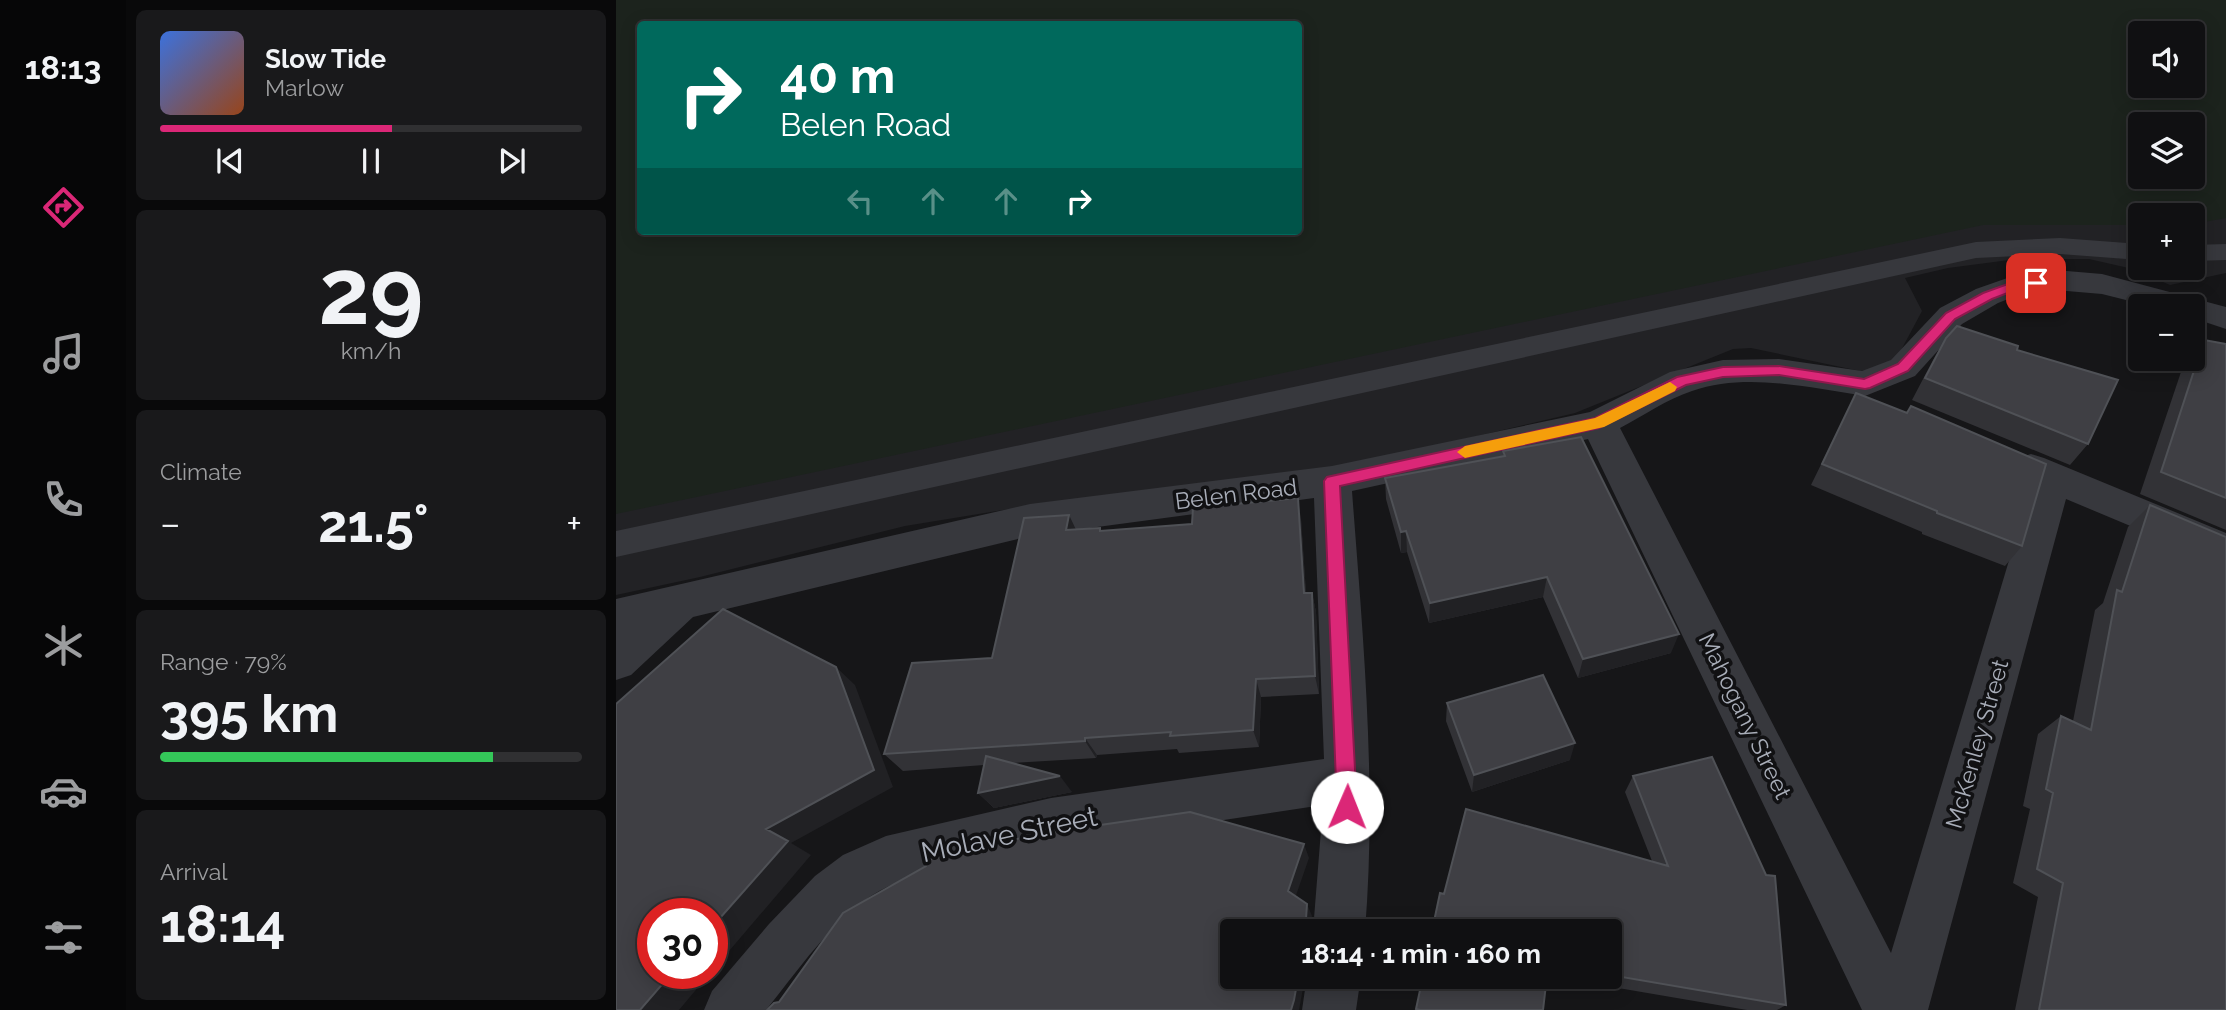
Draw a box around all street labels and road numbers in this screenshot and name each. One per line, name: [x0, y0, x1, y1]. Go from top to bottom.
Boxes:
street label: Belen Road: [1173, 473, 1299, 514]
street label: Mahogany Street: [1694, 628, 1797, 803]
street label: McKenley Street: [1939, 656, 2014, 831]
street label: Molave Street: [918, 800, 1101, 869]

